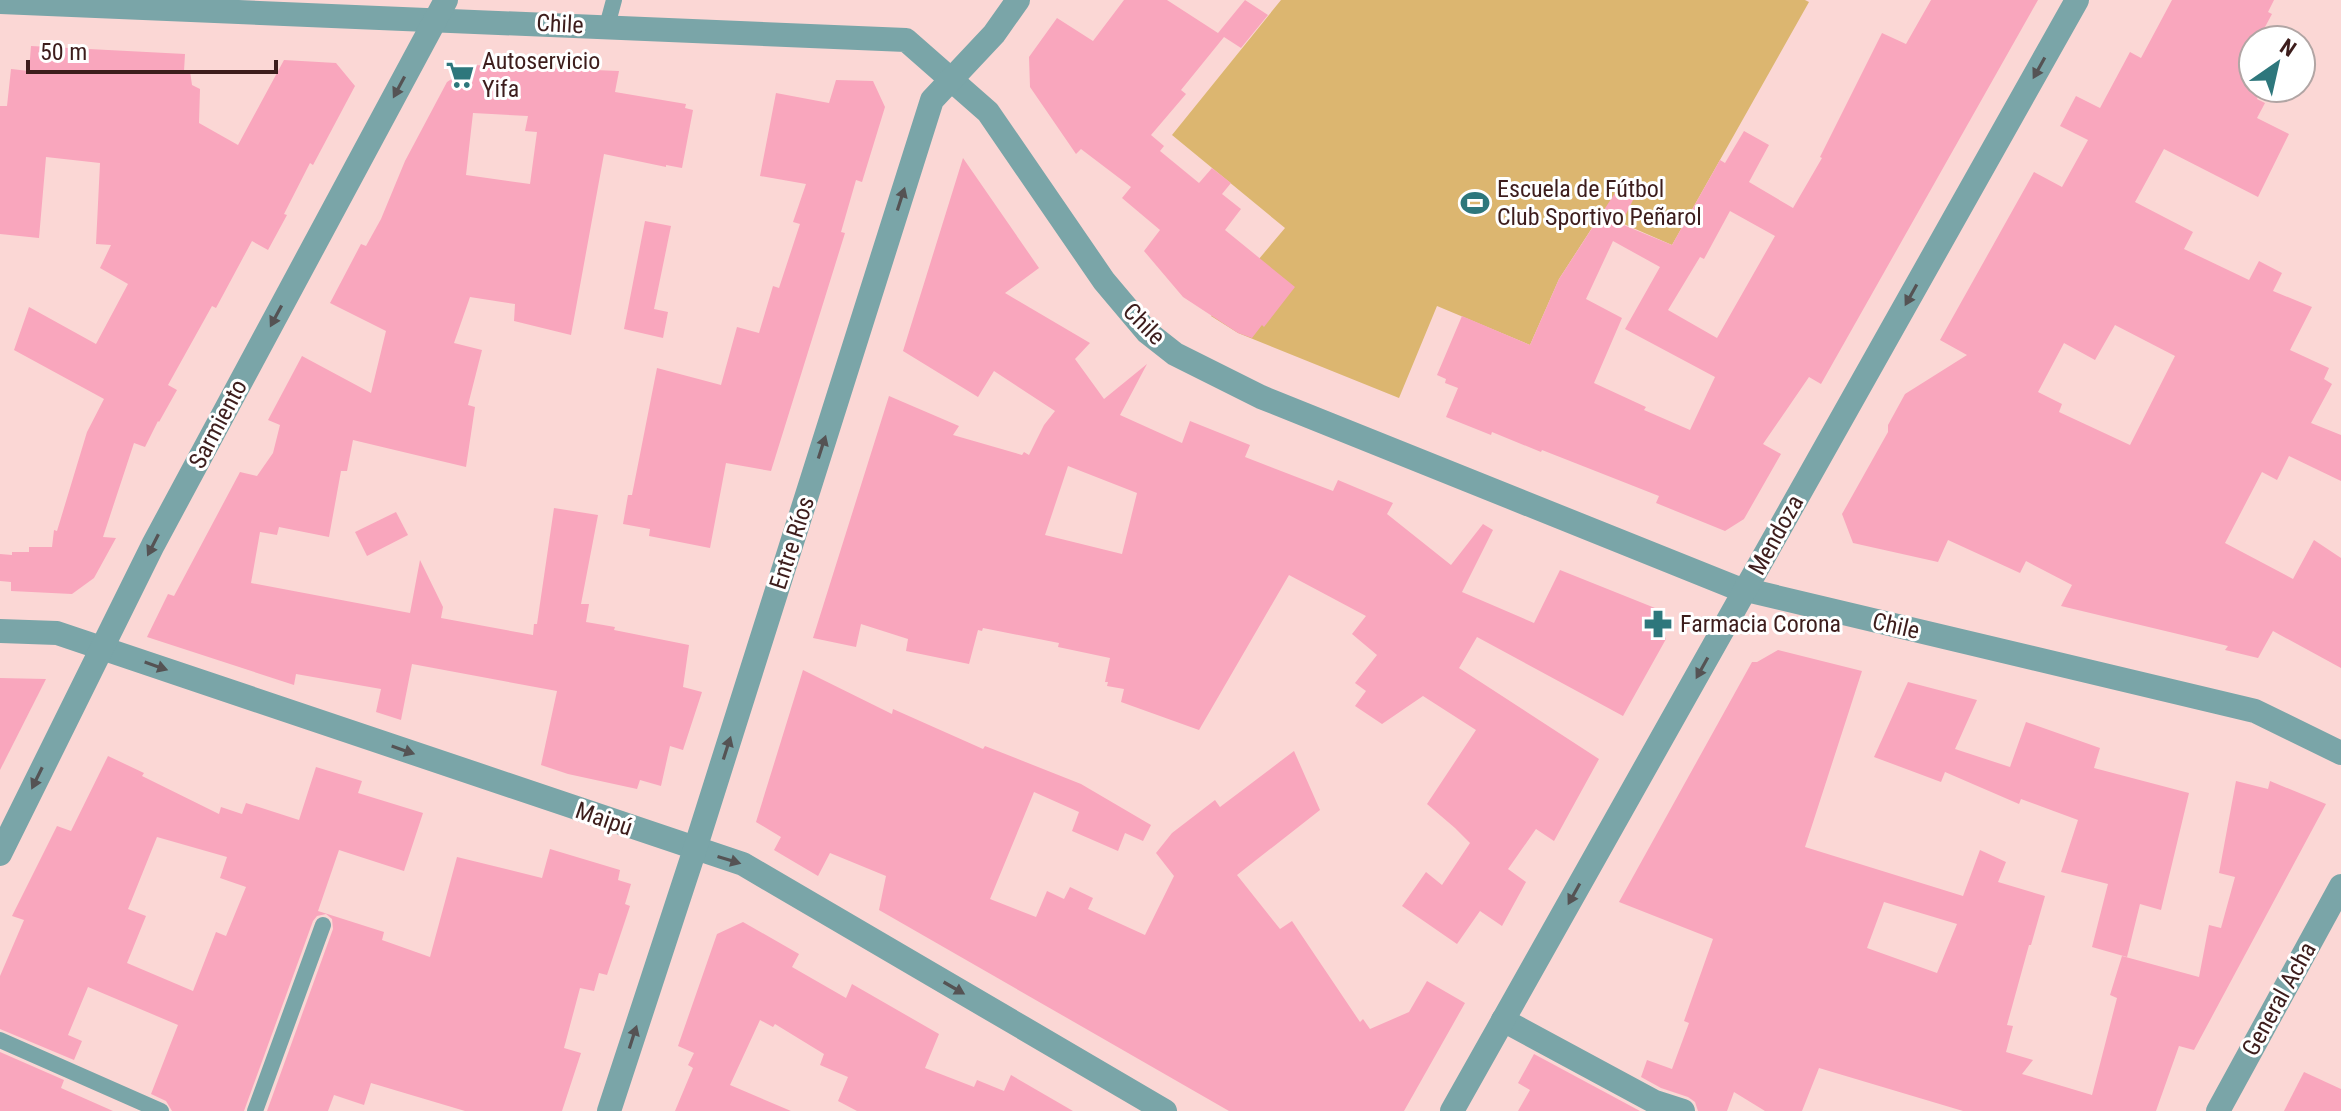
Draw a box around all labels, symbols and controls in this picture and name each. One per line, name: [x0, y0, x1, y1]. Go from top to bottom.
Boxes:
street label: Chile: [536, 9, 584, 39]
scale bar: [28, 24, 276, 74]
north arrow: [2237, 24, 2317, 104]
text: N: [2275, 34, 2300, 62]
text: 50 m: [40, 38, 87, 66]
place label: Autoservicio Yifa: [482, 47, 600, 103]
one-way arrow: [2032, 57, 2046, 79]
supermarket icon: Autoservicio Yifa: [445, 60, 475, 90]
one-way arrow: [392, 76, 406, 99]
place label: Escuela de Fútbol Club Sportivo Peñarol: [1497, 175, 1702, 231]
one-way arrow: [895, 187, 908, 211]
sports icon: Escuela de Fútbol Club Sportivo Peñarol: [1460, 188, 1490, 218]
one-way arrow: [1905, 283, 1918, 306]
street label: Chile: [1117, 297, 1171, 351]
one-way arrow: [269, 305, 282, 328]
street label: Sarmiento: [183, 375, 253, 473]
one-way arrow: [817, 435, 829, 459]
street label: Mendoza: [1743, 490, 1809, 580]
street label: Entre Ríos: [764, 493, 820, 593]
one-way arrow: [146, 534, 159, 557]
street label: Chile: [1870, 607, 1922, 645]
pharmacy icon: Farmacia Corona: [1643, 609, 1673, 639]
place label: Farmacia Corona: [1680, 610, 1841, 638]
one-way arrow: [1695, 656, 1708, 679]
one-way arrow: [145, 661, 169, 673]
one-way arrow: [721, 736, 734, 760]
one-way arrow: [391, 745, 415, 757]
one-way arrow: [30, 767, 44, 790]
street label: Maipú: [572, 796, 636, 842]
one-way arrow: [717, 854, 741, 867]
one-way arrow: [1567, 883, 1581, 905]
street label: General Acha: [2236, 937, 2322, 1061]
one-way arrow: [943, 981, 965, 995]
one-way arrow: [628, 1025, 640, 1049]

